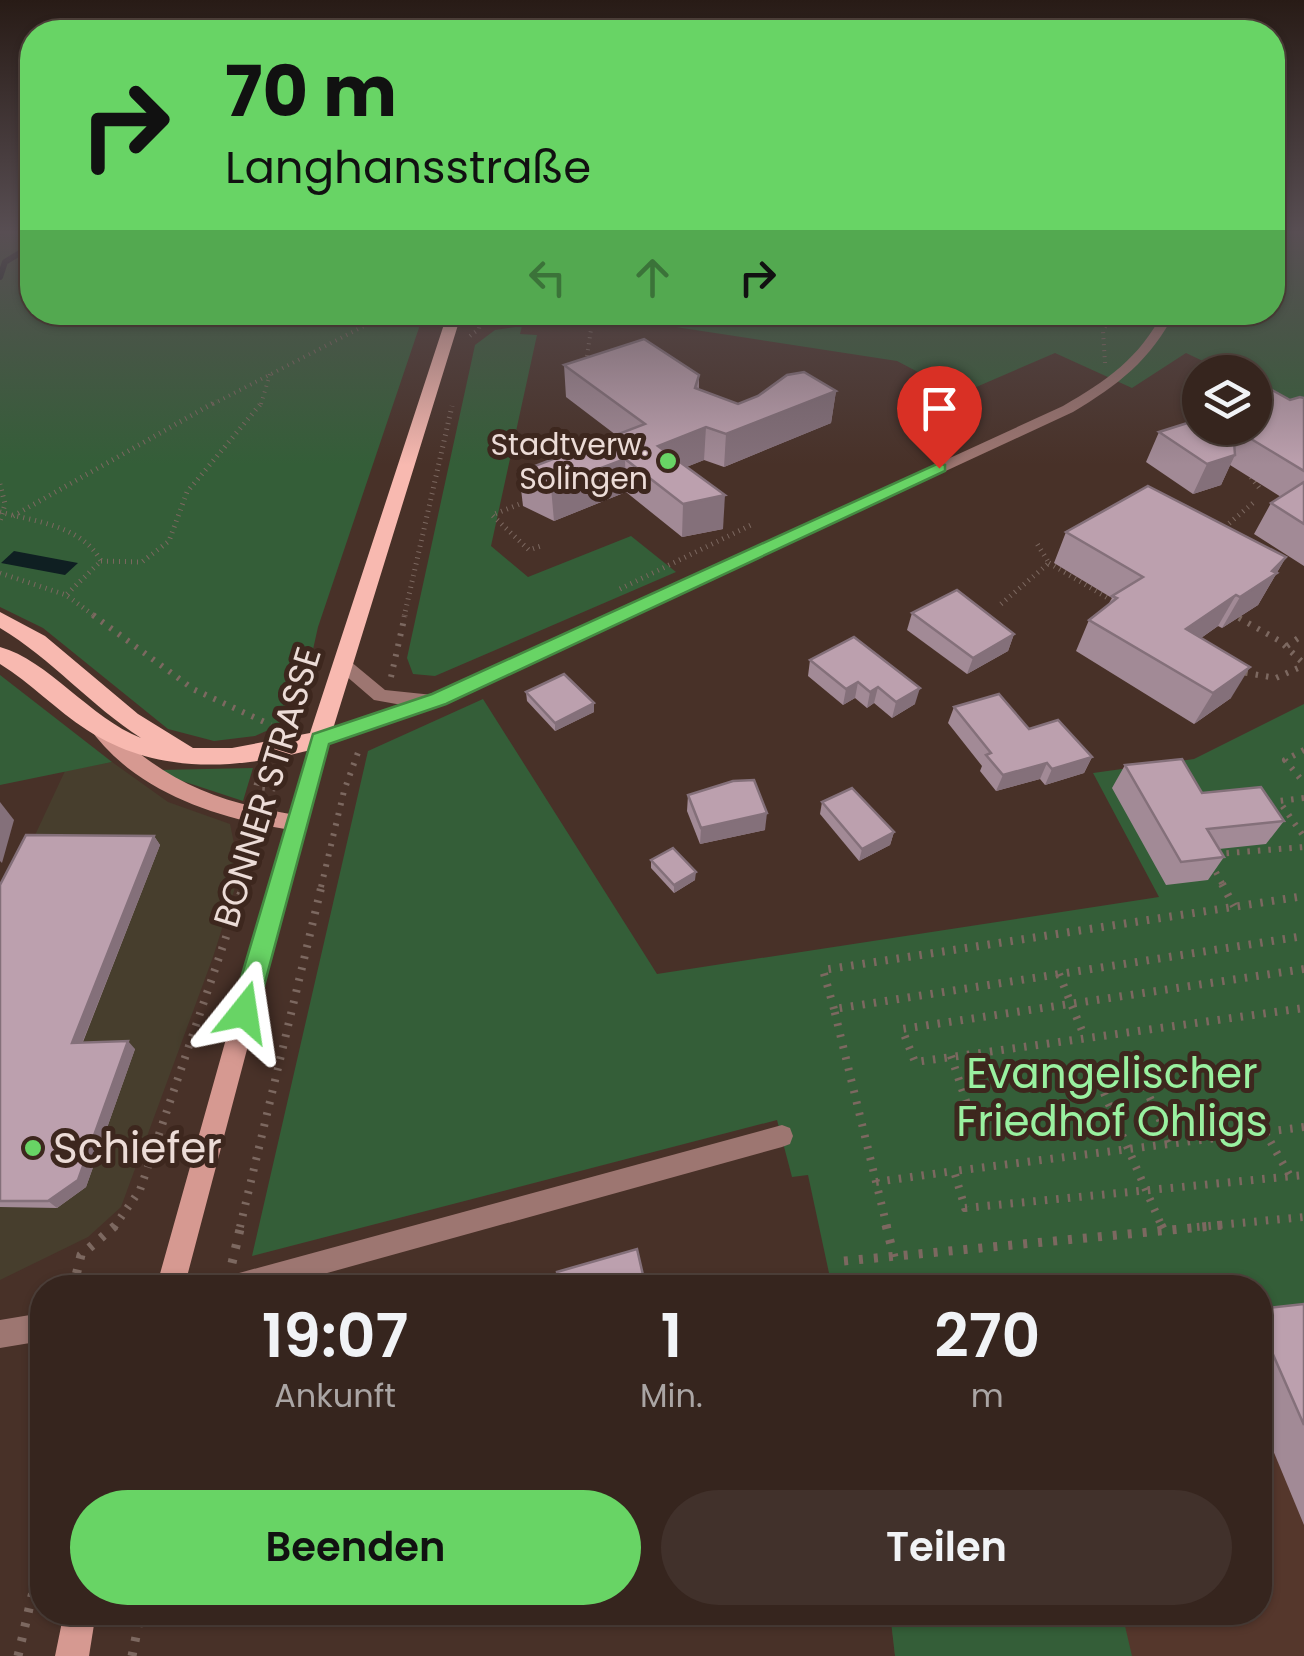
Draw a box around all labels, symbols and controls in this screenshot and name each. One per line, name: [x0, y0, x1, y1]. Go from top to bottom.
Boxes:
text: 70 m: [225, 42, 397, 141]
icon: right: [60, 60, 190, 190]
text: Langhansstraße: [225, 136, 591, 199]
icon: left: [520, 250, 575, 305]
icon: ahead: [625, 250, 680, 305]
icon: right: [730, 250, 785, 305]
map controls: [1182, 355, 1272, 445]
button: layers: [1182, 355, 1272, 445]
pin: [897, 366, 982, 469]
icon: arrive: [912, 381, 967, 436]
place label: Stadtverw. Solingen: [490, 423, 648, 500]
marker: Stadtverw. Solingen: [657, 450, 679, 472]
street label: BONNER STRASSE: [201, 641, 333, 933]
position arrow: [192, 960, 296, 1064]
park label: Evangelischer Friedhof Ohligs: [956, 1044, 1268, 1151]
place label: Schiefer: [53, 1119, 222, 1178]
marker: Schiefer: [22, 1137, 44, 1159]
text: 19:07: [262, 1294, 408, 1378]
text: 1: [660, 1294, 682, 1378]
text: 270: [934, 1294, 1040, 1378]
text: Ankunft: [274, 1373, 396, 1418]
text: Min.: [640, 1373, 703, 1418]
text: m: [971, 1373, 1004, 1418]
button: Beenden: [70, 1490, 641, 1605]
button: Teilen: [661, 1490, 1232, 1605]

